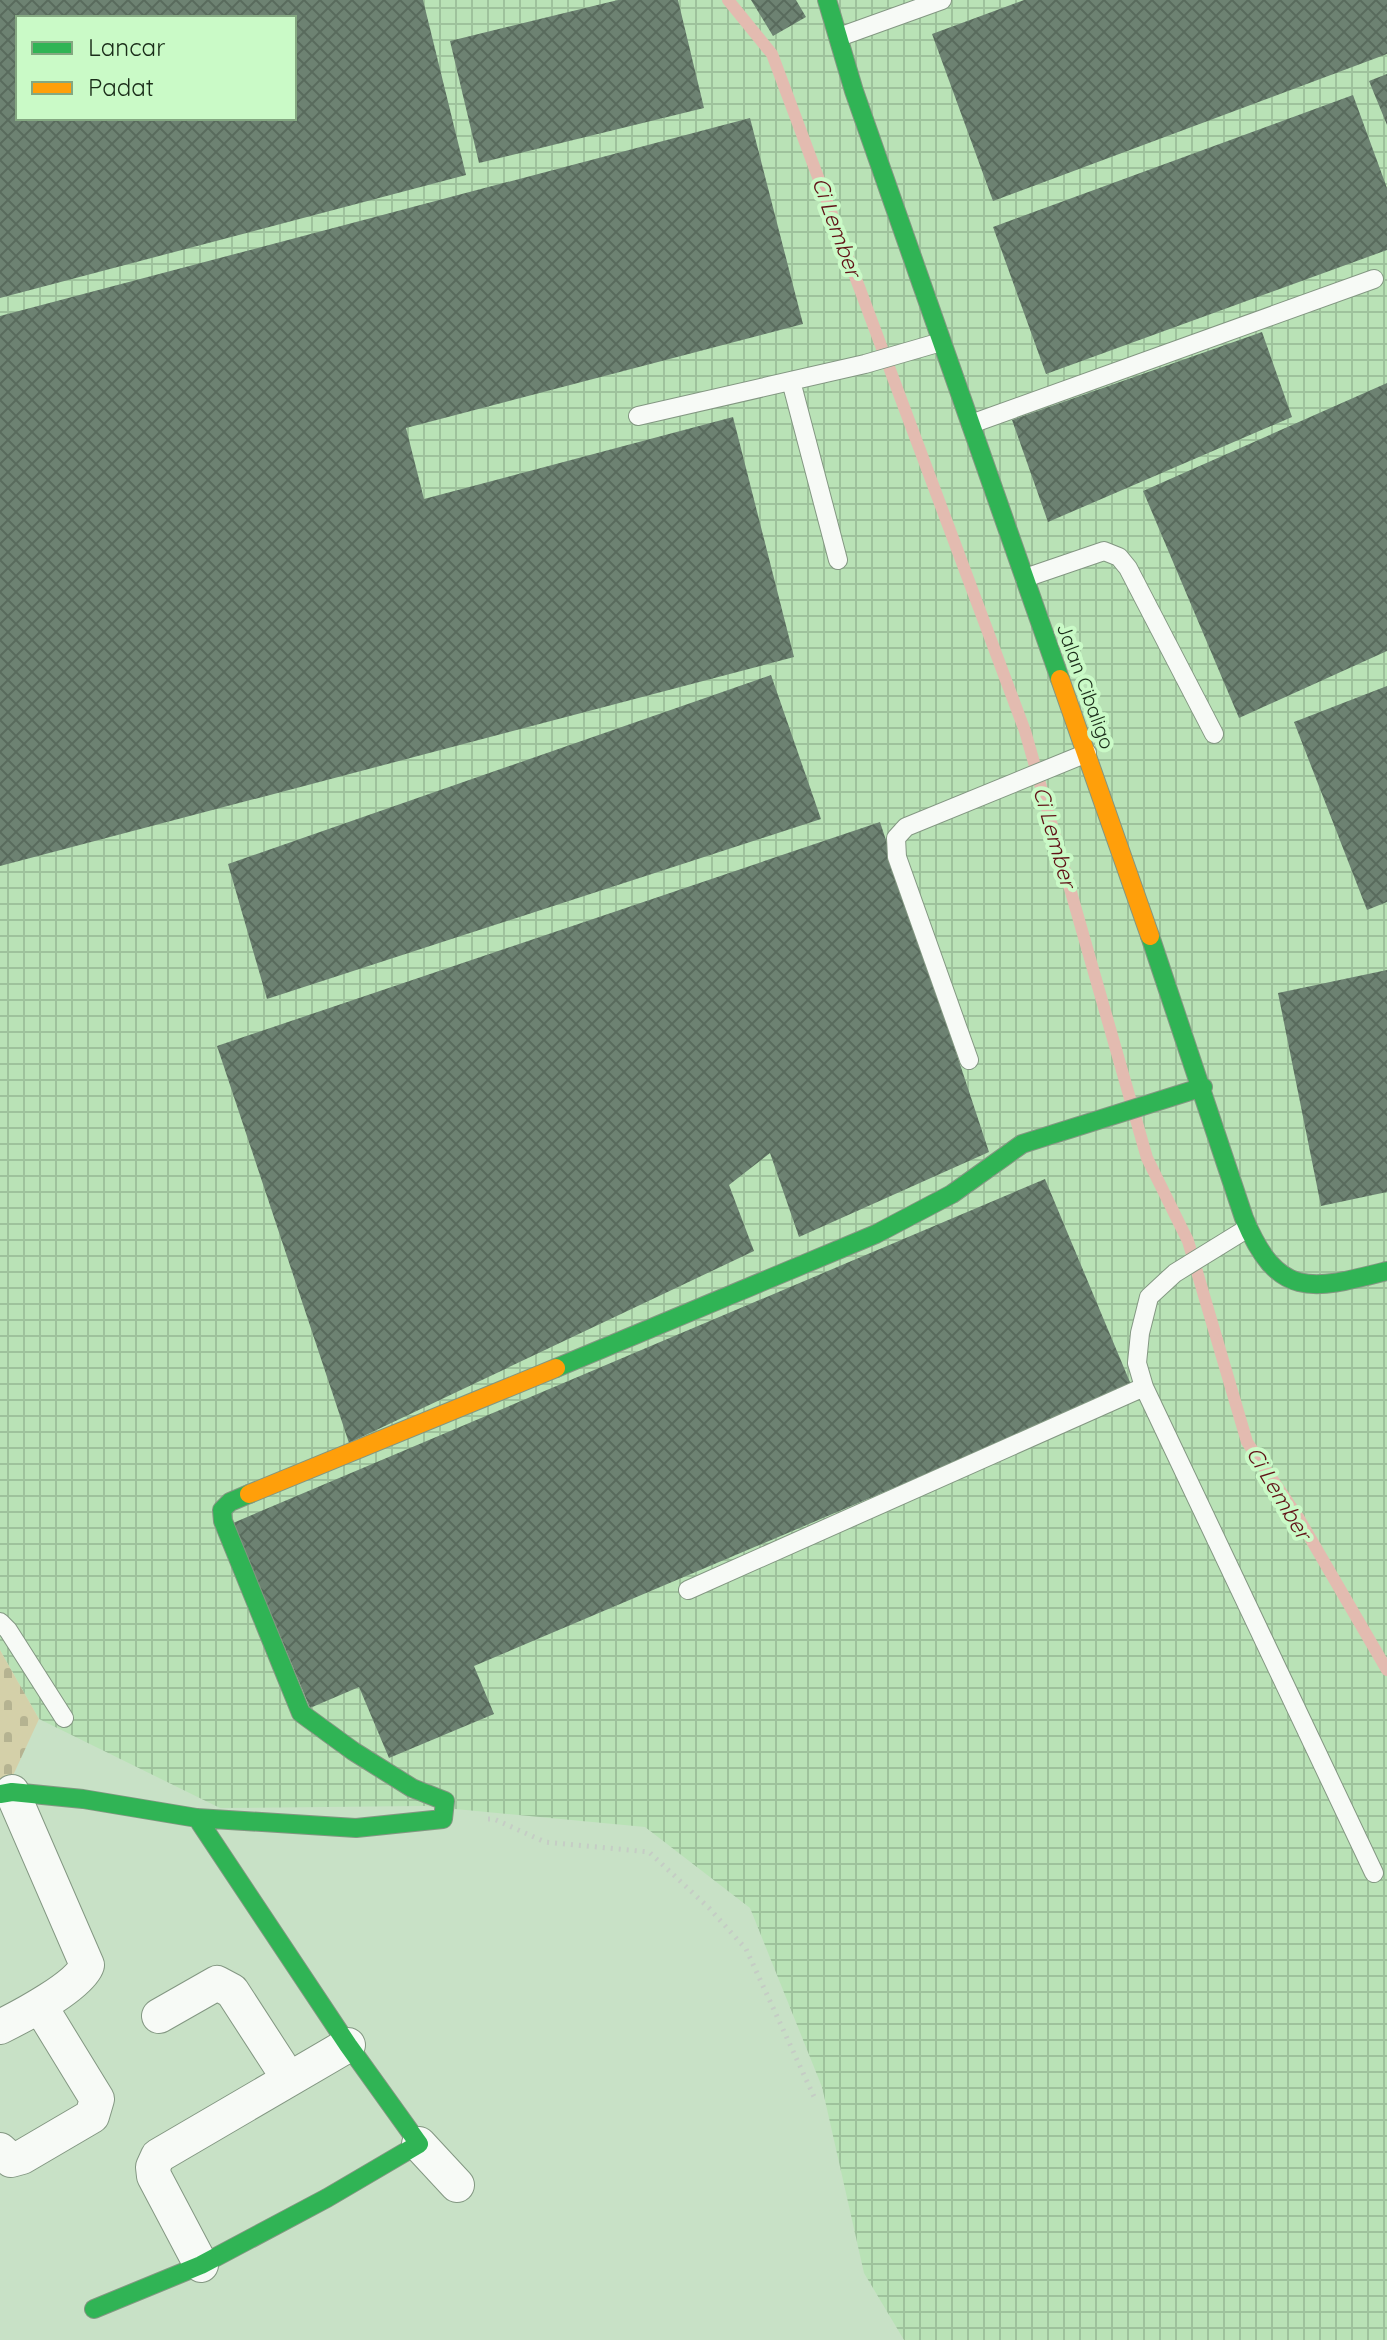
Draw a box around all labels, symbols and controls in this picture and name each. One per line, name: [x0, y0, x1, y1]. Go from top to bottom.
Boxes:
legend: [16, 16, 296, 120]
text: Lancar: [88, 32, 165, 62]
text: Padat: [88, 72, 154, 102]
water label: Ci Lember: [806, 174, 869, 283]
street label: Jalan Cibaligo: [1052, 620, 1120, 752]
water label: Ci Lember: [1027, 783, 1083, 893]
water label: Ci Lember: [1240, 1441, 1319, 1547]

